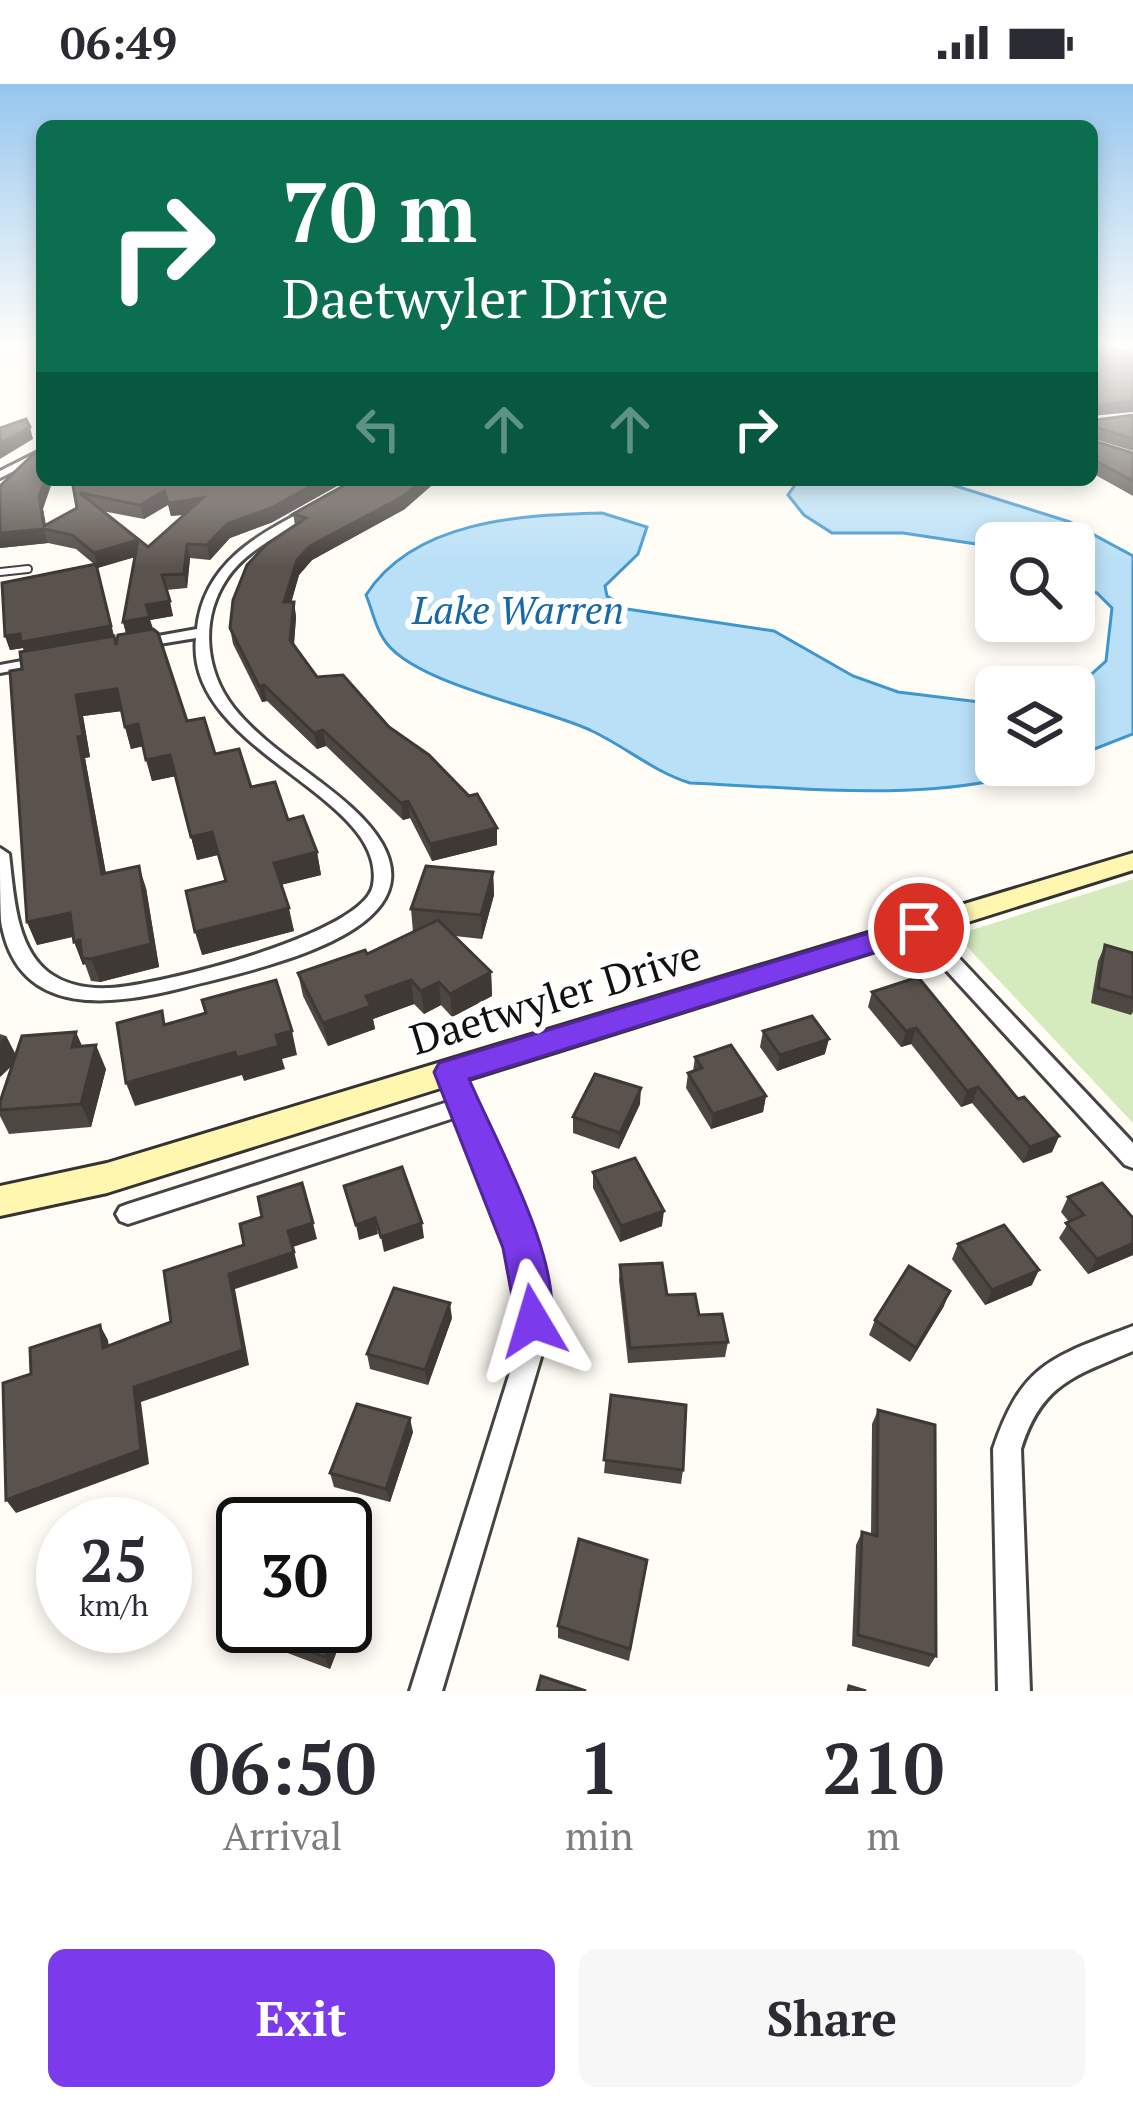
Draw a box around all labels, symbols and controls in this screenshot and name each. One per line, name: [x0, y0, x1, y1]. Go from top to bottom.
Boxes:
text: 06:49: [60, 12, 177, 72]
text: 70 m: [282, 155, 477, 266]
icon: right: [84, 168, 240, 324]
text: Daetwyler Drive: [282, 262, 669, 333]
icon: left: [345, 396, 411, 462]
icon: ahead: [471, 396, 537, 462]
icon: ahead: [597, 396, 663, 462]
icon: right: [723, 396, 789, 462]
map controls: [975, 522, 1095, 786]
button: search: [975, 522, 1095, 642]
water label: Lake Warren: [411, 583, 624, 635]
button: layers: [975, 666, 1095, 786]
pin: [868, 877, 970, 979]
icon: arrive: [886, 895, 952, 961]
street label: Daetwyler Drive: [403, 925, 707, 1067]
position arrow: [470, 1258, 596, 1384]
speed limit sign: 30: [216, 1497, 372, 1653]
text: 25: [80, 1520, 148, 1599]
text: km/h: [79, 1585, 149, 1625]
text: 06:50: [189, 1719, 376, 1815]
text: 1: [579, 1719, 620, 1815]
text: 210: [822, 1719, 944, 1815]
text: Arrival: [223, 1809, 342, 1861]
text: min: [565, 1809, 633, 1861]
text: m: [866, 1809, 900, 1861]
button: Exit: [48, 1949, 555, 2087]
button: Share: [579, 1949, 1085, 2087]

